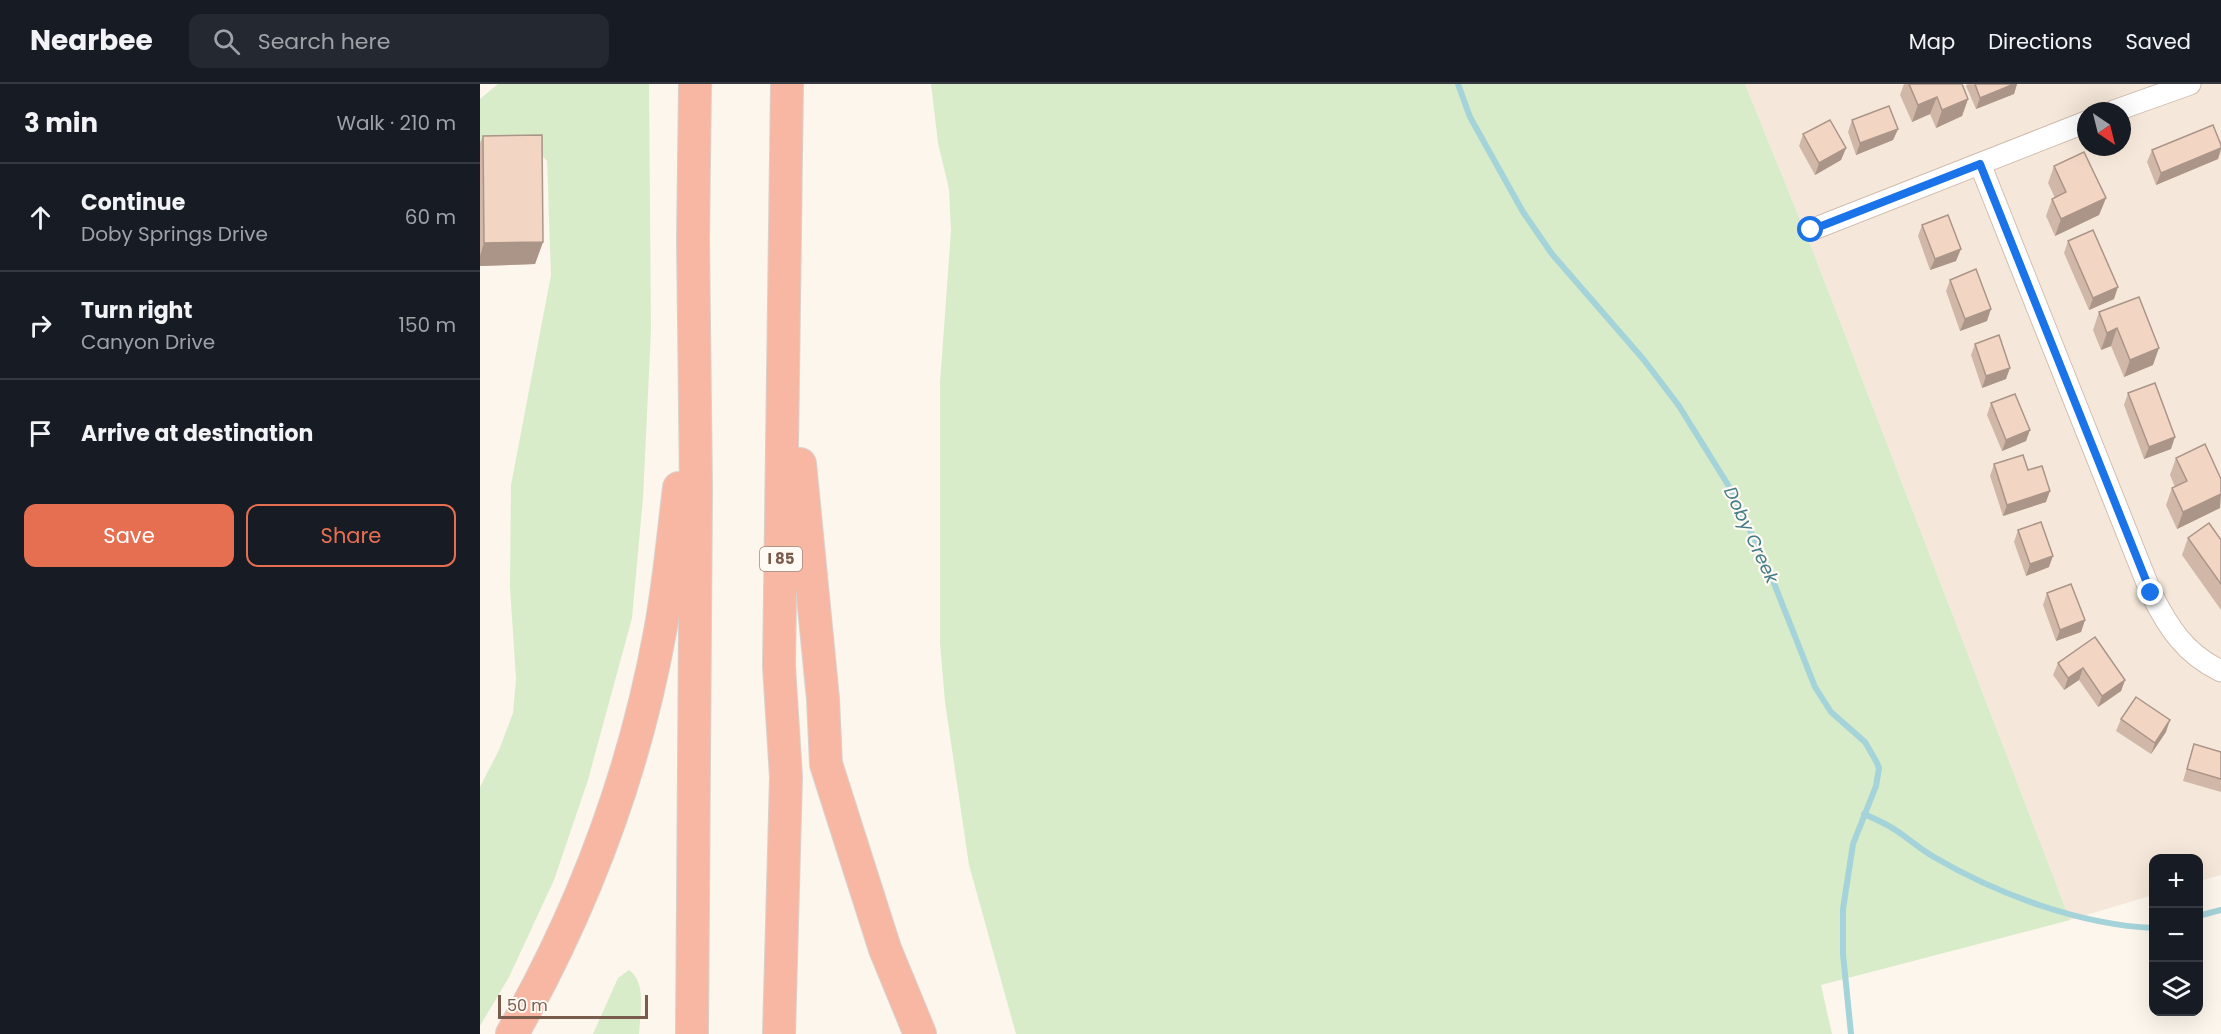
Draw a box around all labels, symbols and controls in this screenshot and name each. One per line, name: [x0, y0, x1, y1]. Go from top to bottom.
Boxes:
search box: [189, 14, 609, 68]
text: Nearbee: [30, 21, 153, 60]
icon: search: [210, 25, 243, 58]
text: Search here: [258, 26, 390, 57]
text: Map: [1909, 27, 1955, 56]
text: Directions: [1988, 27, 2092, 56]
text: Saved: [2125, 27, 2191, 56]
north arrow: [2077, 102, 2131, 156]
text: 3 min: [24, 105, 98, 141]
text: Walk · 210 m: [336, 109, 456, 137]
text: Continue: [81, 187, 185, 218]
icon: ahead: [24, 201, 57, 234]
text: 60 m: [405, 203, 456, 231]
route start: [1797, 216, 1823, 242]
text: Doby Springs Drive: [81, 220, 268, 248]
text: Turn right: [81, 295, 192, 326]
icon: right: [24, 309, 57, 342]
text: 150 m: [399, 311, 456, 339]
text: Canyon Drive: [81, 328, 215, 356]
icon: arrive: [24, 417, 57, 450]
text: Arrive at destination: [81, 418, 313, 449]
water label: Doby Creek: [1718, 482, 1785, 588]
button: Save: [24, 504, 234, 567]
button: Share: [246, 504, 456, 567]
road number: I 85: [760, 547, 802, 571]
route end: [2137, 579, 2163, 605]
map controls: [2149, 854, 2203, 1016]
button: +: [2149, 854, 2203, 908]
button: −: [2149, 908, 2203, 962]
button: layers: [2149, 962, 2203, 1016]
scale bar: [498, 992, 648, 1020]
text: 50 m: [507, 994, 548, 1017]

